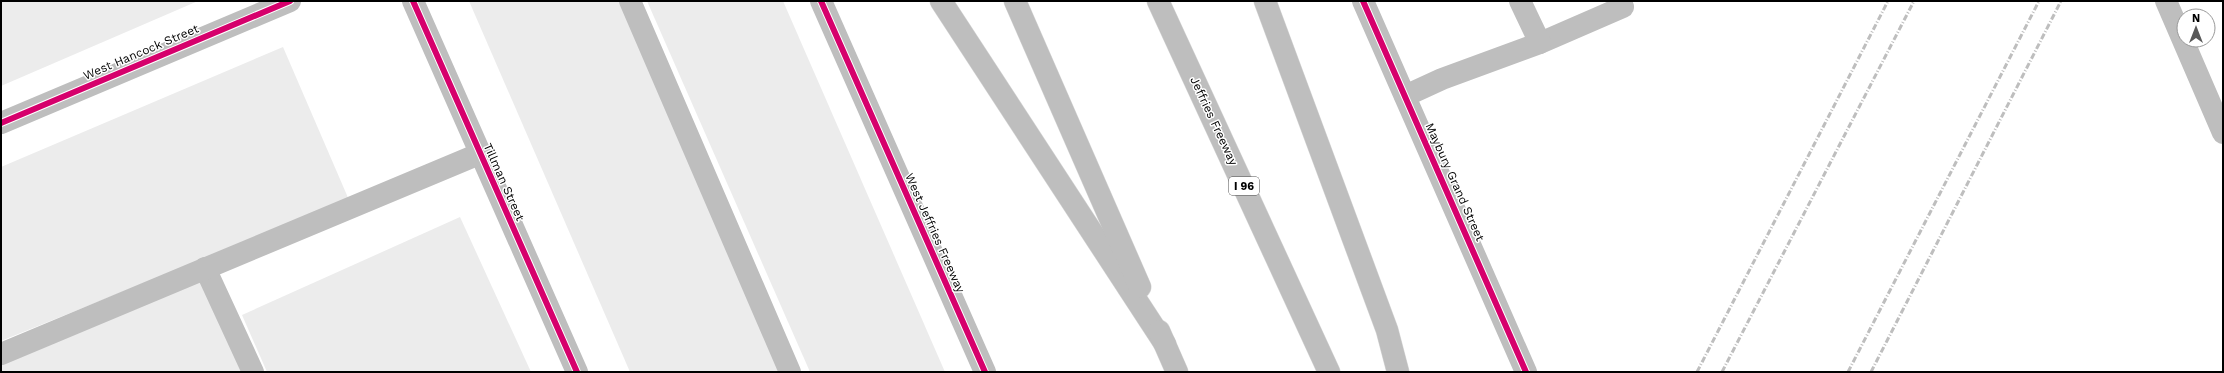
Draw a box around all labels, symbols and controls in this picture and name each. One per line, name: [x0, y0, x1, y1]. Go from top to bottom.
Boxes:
north arrow: [2176, 8, 2216, 48]
text: N: [2192, 12, 2200, 25]
street label: West Hancock Street: [81, 21, 201, 83]
street label: Jeffries Freeway: [1187, 74, 1241, 168]
street label: Maybury Grand Street: [1423, 121, 1487, 243]
street label: Tillman Street: [481, 141, 527, 223]
street label: West Jeffries Freeway: [902, 171, 968, 296]
road number: I 96: [1229, 177, 1259, 195]

